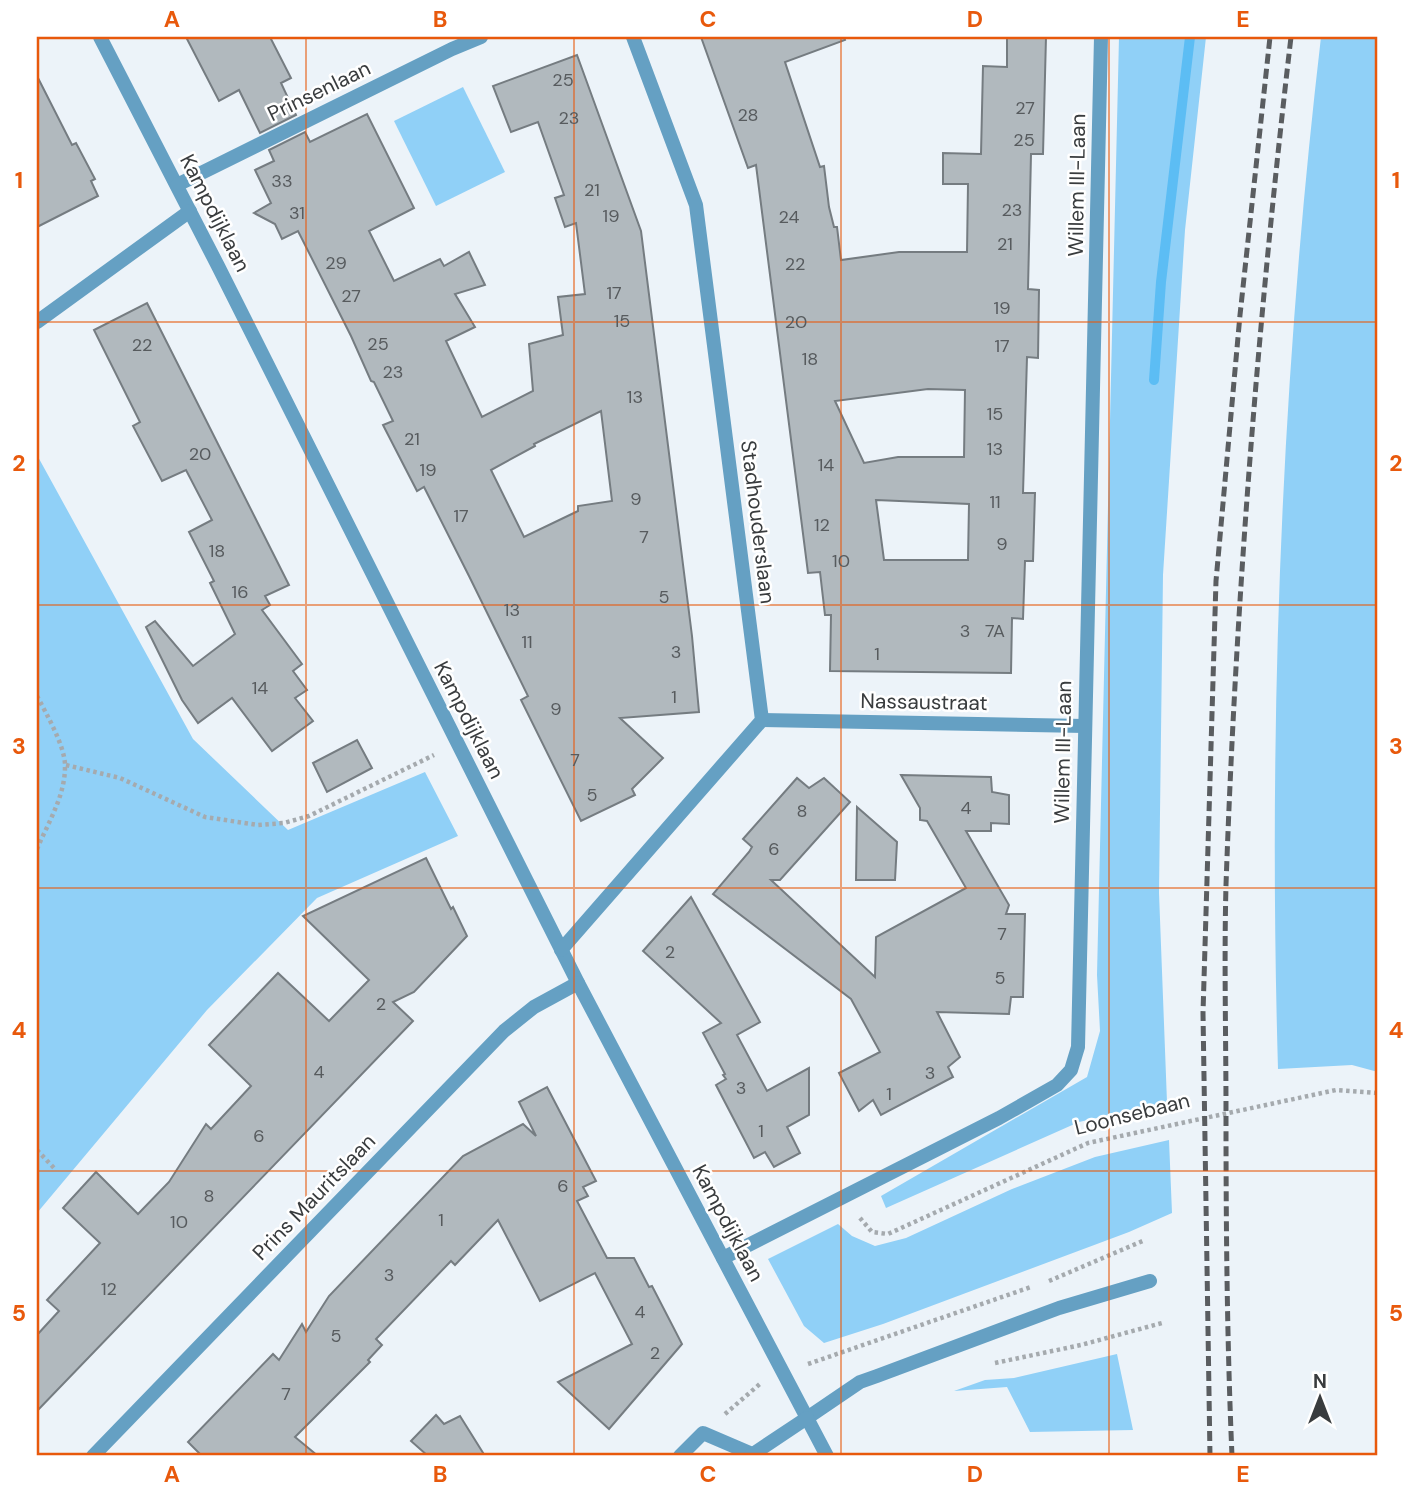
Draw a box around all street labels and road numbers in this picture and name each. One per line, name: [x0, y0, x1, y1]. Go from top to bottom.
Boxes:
street label: Prinsenlaan: [263, 54, 375, 128]
street label: Willem III-Laan: [1062, 113, 1092, 257]
street label: Kampdijklaan: [173, 149, 257, 277]
street label: Stadhouderslaan: [734, 439, 782, 605]
street label: Kampdijklaan: [427, 656, 511, 784]
street label: Willem III-Laan: [1048, 680, 1078, 824]
street label: Nassaustraat: [860, 687, 988, 717]
street label: Loonsebaan: [1071, 1086, 1193, 1142]
street label: Prins Mauritslaan: [246, 1128, 382, 1266]
street label: Kampdijklaan: [685, 1160, 771, 1286]

